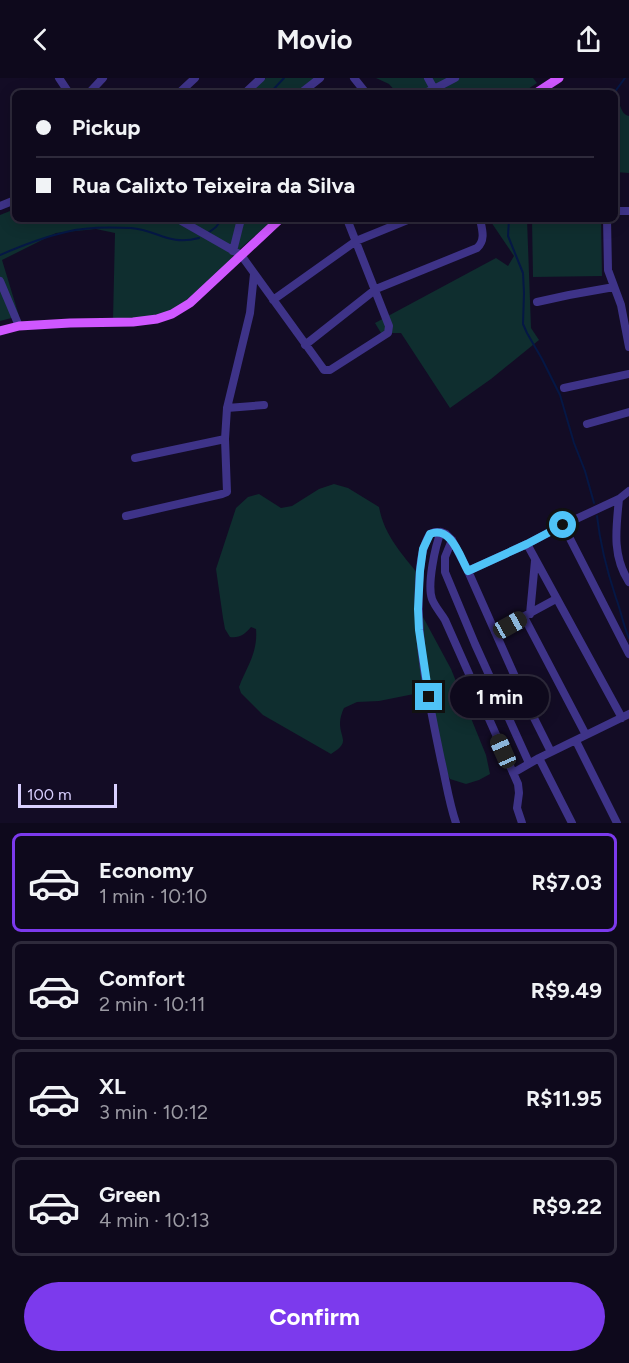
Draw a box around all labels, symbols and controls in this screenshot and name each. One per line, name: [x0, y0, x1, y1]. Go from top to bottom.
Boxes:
icon: back: [24, 23, 57, 56]
text: Movio: [276, 23, 353, 56]
icon: share: [572, 23, 605, 56]
text: Pickup: [72, 114, 141, 141]
text: Rua Calixto Teixeira da Silva: [72, 172, 355, 199]
route start: [549, 511, 576, 538]
car: [490, 608, 530, 642]
callout: 1 min: [450, 676, 549, 718]
route end: [415, 683, 442, 710]
text: 1 min: [476, 685, 523, 709]
car: [487, 731, 519, 771]
scale bar: [18, 781, 117, 808]
text: 100 m: [27, 785, 72, 804]
icon: car: [27, 856, 81, 910]
text: Economy: [99, 857, 194, 884]
text: R$7.03: [531, 869, 602, 896]
text: 1 min · 10:10: [99, 884, 207, 908]
icon: car: [27, 964, 81, 1018]
text: Comfort: [99, 965, 185, 992]
text: R$9.49: [531, 977, 602, 1004]
text: 2 min · 10:11: [99, 992, 206, 1016]
icon: car: [27, 1072, 81, 1126]
text: XL: [99, 1073, 126, 1100]
text: R$11.95: [526, 1085, 602, 1112]
text: 3 min · 10:12: [99, 1100, 208, 1124]
icon: car: [27, 1180, 81, 1234]
text: Green: [99, 1181, 161, 1208]
text: R$9.22: [532, 1193, 602, 1220]
text: 4 min · 10:13: [99, 1208, 209, 1232]
button: Confirm: [24, 1282, 605, 1351]

